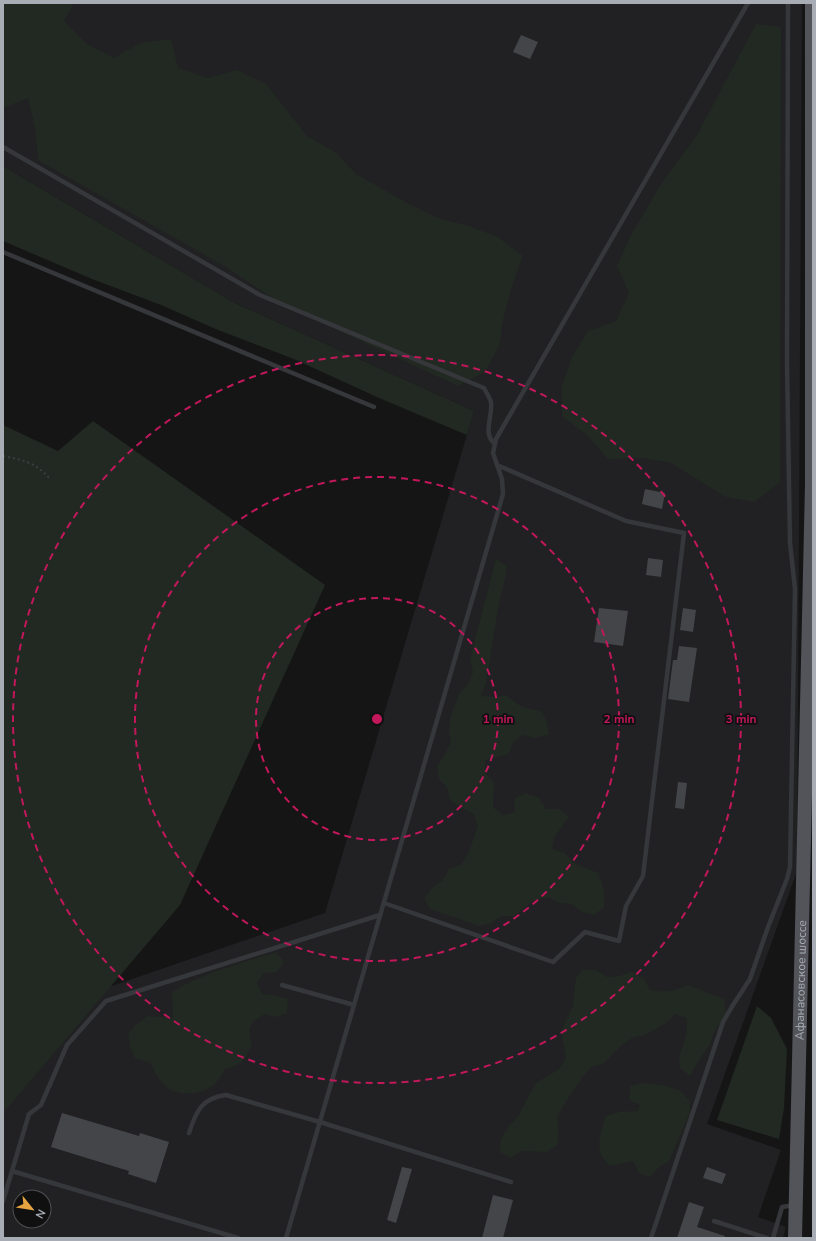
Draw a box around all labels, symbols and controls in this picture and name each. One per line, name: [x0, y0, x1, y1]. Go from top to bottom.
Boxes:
text: 1 min: [482, 711, 514, 727]
text: 2 min: [603, 711, 635, 727]
text: 3 min: [725, 711, 757, 727]
centre of rings: [370, 712, 384, 726]
street label: Афанасовское шоссе: [791, 920, 810, 1040]
north arrow: [12, 1189, 52, 1229]
text: N: [32, 1206, 49, 1221]

